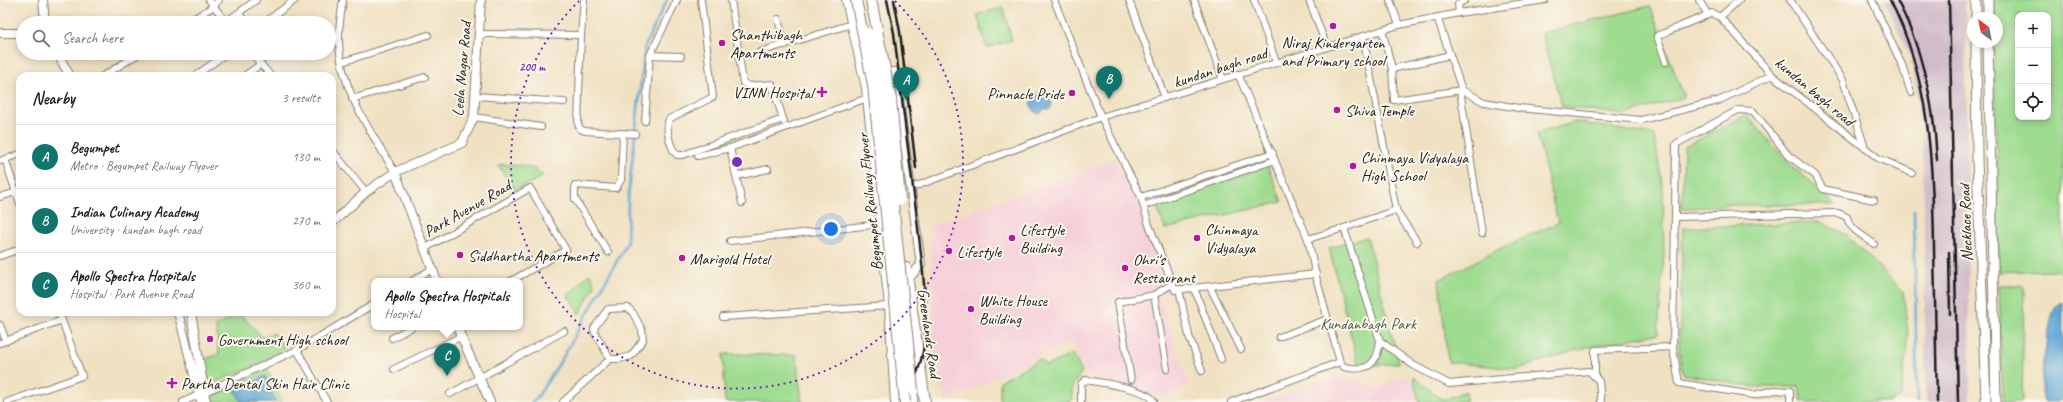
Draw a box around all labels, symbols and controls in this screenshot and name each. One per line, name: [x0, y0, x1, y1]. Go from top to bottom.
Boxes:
north arrow: [1967, 12, 2003, 48]
map controls: [2015, 12, 2051, 120]
button: +: [2015, 12, 2051, 48]
search box: [16, 16, 336, 60]
street label: Leela Nagar Road: [448, 18, 476, 117]
marker: Niraj Kindergarten and Primary school: [1328, 21, 1338, 31]
place label: Shanthibagh Apartments: [730, 25, 804, 63]
icon: search: [30, 27, 52, 49]
text: Search here: [62, 29, 123, 48]
place label: Niraj Kindergarten and Primary school: [1281, 33, 1388, 71]
marker: Shanthibagh Apartments: [717, 38, 727, 48]
street label: kundan bagh road: [1171, 43, 1272, 93]
button: −: [2015, 48, 2051, 84]
street label: kundan bagh road: [1771, 53, 1860, 133]
text: 200 m: [519, 59, 546, 75]
pin: B: [1096, 66, 1122, 99]
pin: A: [893, 67, 919, 100]
place label: VINN Hospital: [733, 83, 816, 103]
place label: Pinnacle Pride: [987, 84, 1066, 104]
button: locate: [2015, 84, 2051, 120]
marker: VINN Hospital: [816, 86, 828, 98]
text: Nearby: [32, 88, 75, 109]
marker: Pinnacle Pride: [1067, 88, 1077, 98]
text: 3 results: [282, 90, 320, 106]
place label: Shiva Temple: [1345, 101, 1416, 121]
marker: Shiva Temple: [1332, 105, 1342, 115]
street label: Begumpet Railway Flyover: [853, 131, 887, 272]
text: Begumpet: [70, 139, 119, 158]
place label: Chinmaya Vidyalaya High School: [1361, 148, 1469, 186]
text: A: [42, 149, 48, 165]
text: 130 m: [292, 149, 320, 165]
centre of rings: [730, 155, 744, 169]
text: Metro · Begumpet Railway Flyover: [70, 158, 218, 174]
marker: Chinmaya Vidyalaya High School: [1348, 161, 1358, 171]
street label: Park Avenue Road: [421, 175, 517, 242]
street label: Necklace Road: [1955, 181, 1977, 262]
text: Indian Culinary Academy: [70, 203, 198, 222]
text: B: [42, 213, 48, 229]
text: 270 m: [292, 213, 320, 229]
your location: [821, 219, 841, 239]
place label: Lifestyle Building: [1020, 220, 1066, 258]
place label: Chinmaya Vidyalaya: [1205, 220, 1259, 258]
text: University · kundan bagh road: [70, 222, 201, 238]
marker: Lifestyle Building: [1007, 233, 1017, 243]
marker: Chinmaya Vidyalaya: [1192, 233, 1202, 243]
place label: Lifestyle: [957, 242, 1003, 262]
place label: Siddhartha Apartments: [468, 246, 600, 266]
marker: Lifestyle: [944, 246, 954, 256]
place label: Marigold Hotel: [690, 249, 773, 269]
marker: Siddhartha Apartments: [455, 250, 465, 260]
place label: Ohri's Restaurant: [1133, 250, 1197, 288]
marker: Marigold Hotel: [677, 253, 687, 263]
marker: Ohri's Restaurant: [1120, 263, 1130, 273]
text: Apollo Spectra Hospitals: [70, 267, 195, 286]
text: C: [42, 277, 48, 293]
text: 360 m: [292, 277, 320, 293]
popup: [371, 278, 523, 330]
text: Hospital · Park Avenue Road: [70, 286, 193, 302]
text: Apollo Spectra Hospitals: [385, 287, 509, 306]
street label: Greenlands Road: [913, 287, 946, 382]
place label: White House Building: [979, 291, 1049, 329]
marker: White House Building: [966, 304, 976, 314]
text: Hospital: [385, 306, 420, 322]
park label: Kundanbagh Park: [1320, 314, 1417, 334]
place label: Government High school: [218, 330, 350, 350]
marker: Government High school: [205, 334, 215, 344]
pin: C: [434, 343, 460, 376]
place label: Partha Dental Skin Hair Clinic: [181, 374, 351, 394]
marker: Partha Dental Skin Hair Clinic: [166, 377, 178, 389]

